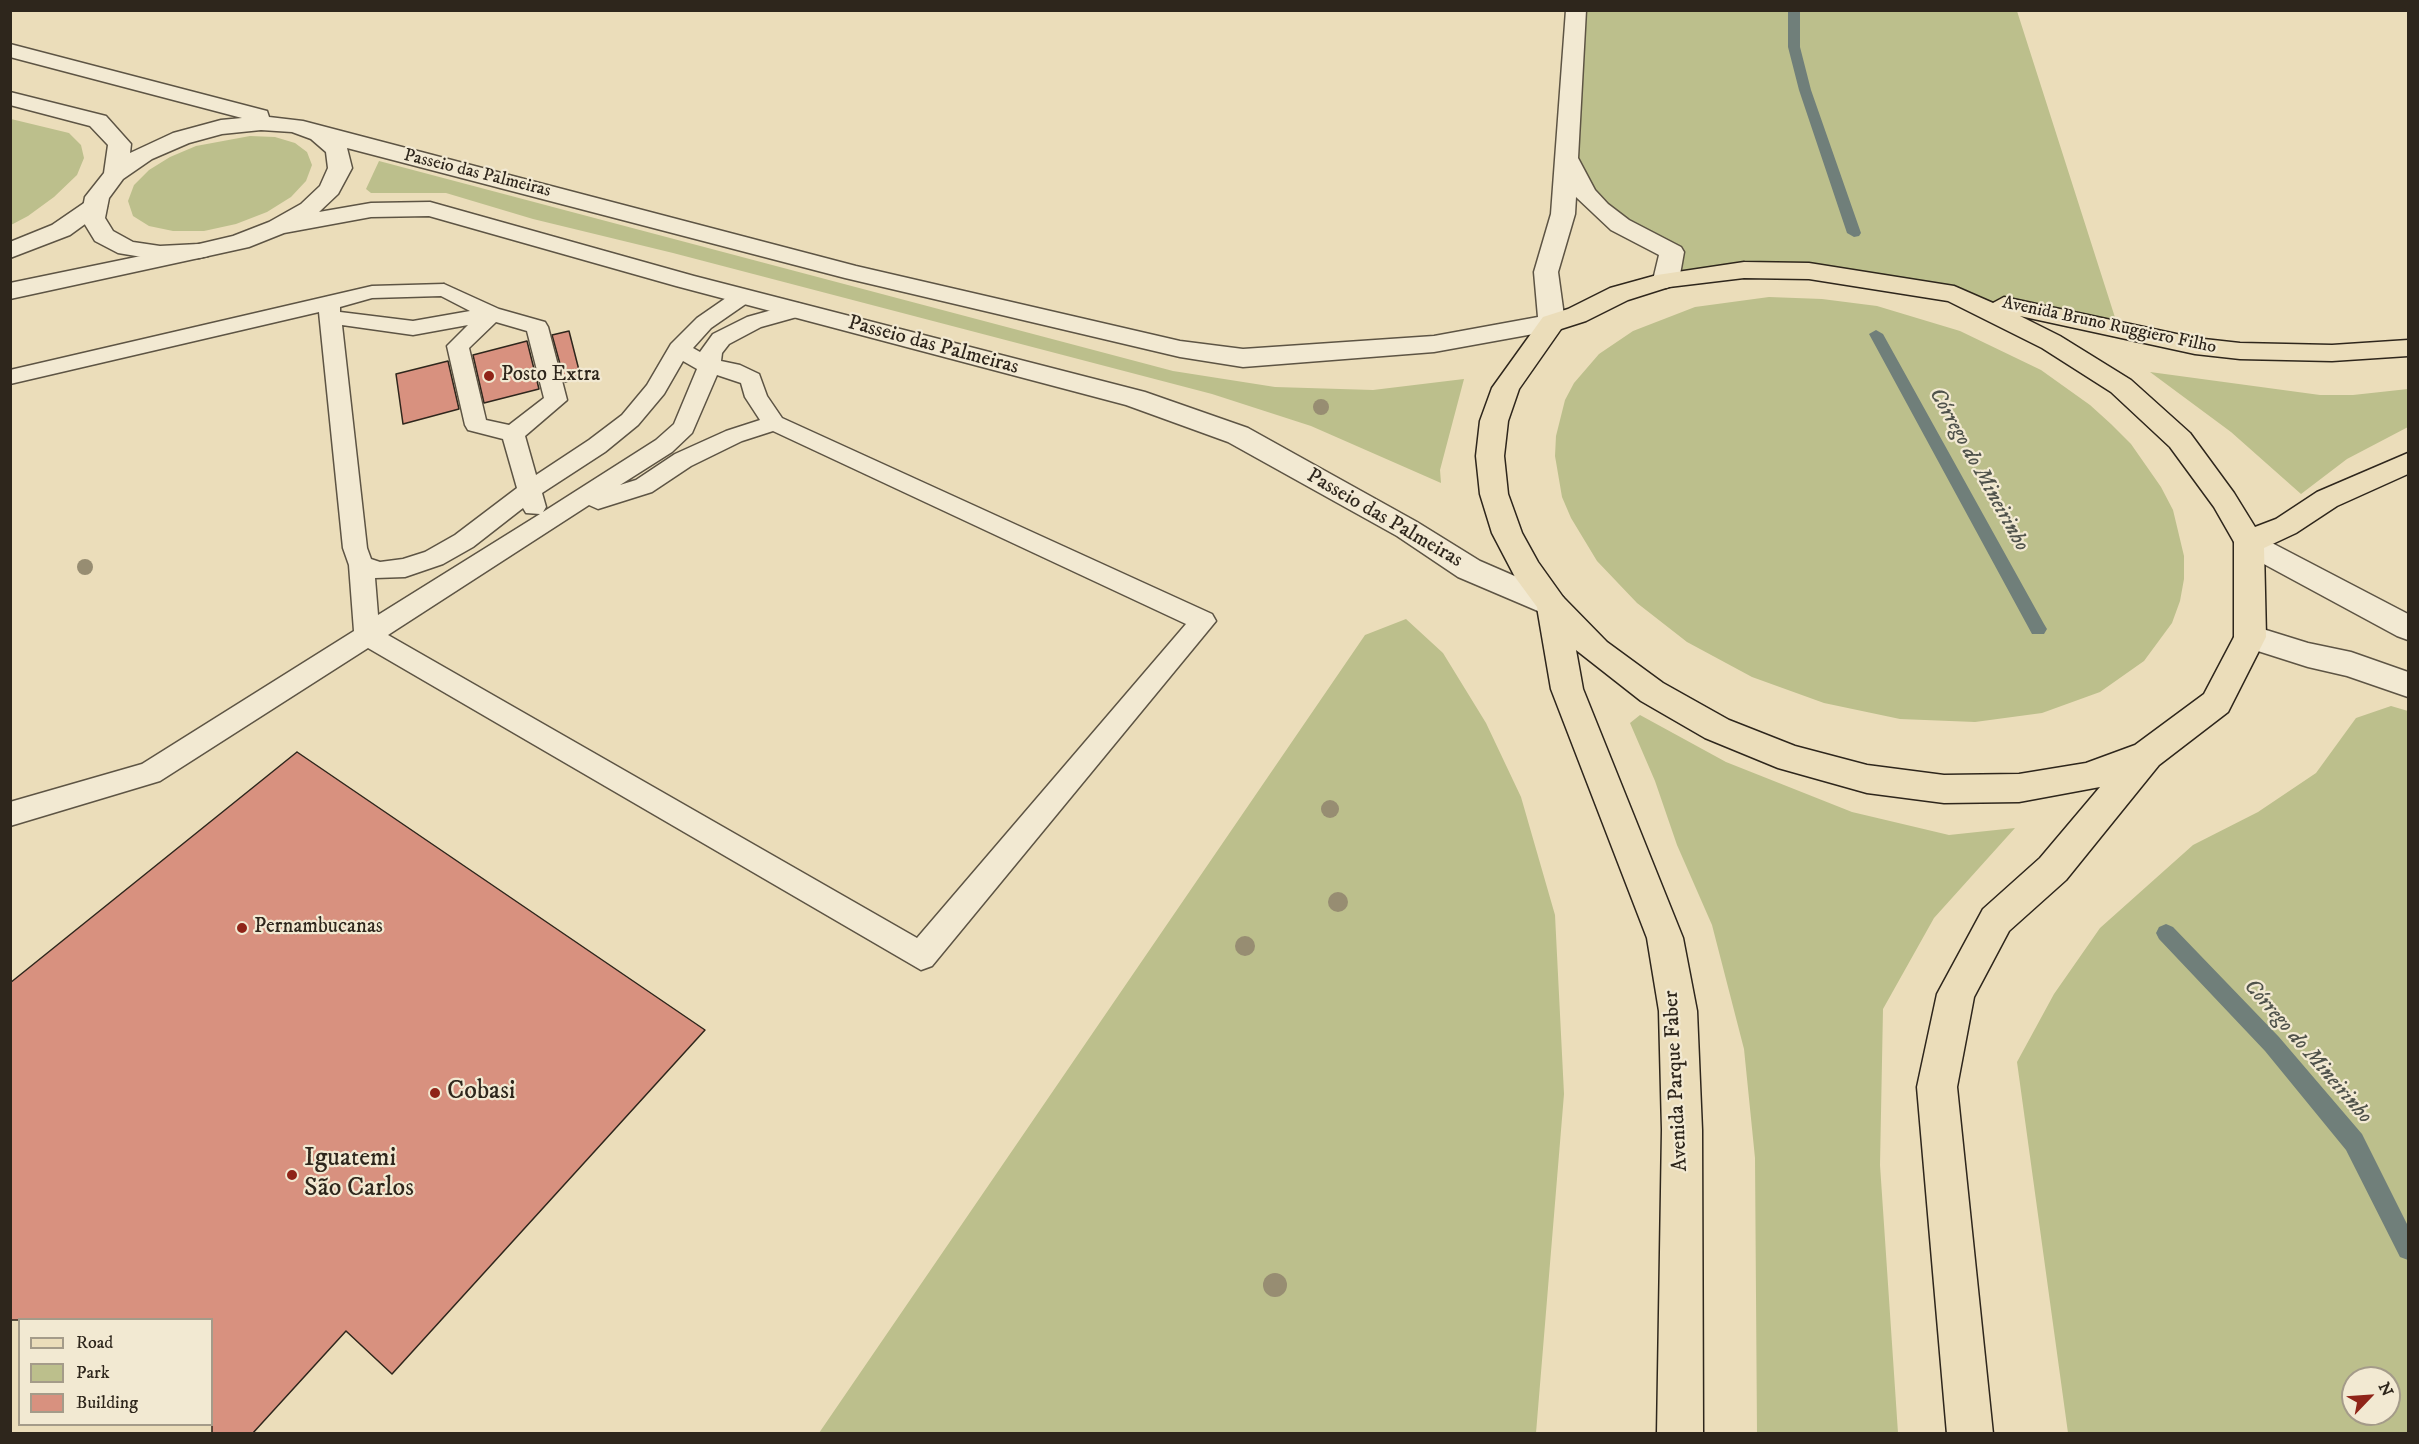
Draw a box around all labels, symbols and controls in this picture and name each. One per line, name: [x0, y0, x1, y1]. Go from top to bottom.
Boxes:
street label: Passeio das Palmeiras: [401, 145, 553, 203]
street label: Avenida Bruno Ruggiero Filho: [2000, 293, 2218, 359]
street label: Passeio das Palmeiras: [845, 311, 1021, 381]
place label: Posto Extra: [501, 363, 600, 389]
marker: Posto Extra: [482, 369, 496, 383]
water label: Córrego do Mineirinho: [1922, 384, 2034, 556]
street label: Passeio das Palmeiras: [1302, 464, 1466, 574]
place label: Pernambucanas: [254, 915, 383, 941]
marker: Pernambucanas: [235, 921, 249, 935]
water label: Córrego do Mineirinho: [2237, 974, 2377, 1130]
street label: Avenida Parque Faber: [1660, 990, 1694, 1172]
place label: Cobasi: [447, 1077, 516, 1109]
marker: Cobasi: [428, 1086, 442, 1100]
place label: Iguatemi São Carlos: [304, 1144, 414, 1206]
marker: Iguatemi São Carlos: [285, 1168, 299, 1182]
legend: [18, 1318, 213, 1426]
text: Road: [76, 1332, 113, 1354]
text: Park: [76, 1362, 110, 1384]
north arrow: [2341, 1366, 2401, 1426]
text: N: [2374, 1379, 2397, 1399]
text: Building: [76, 1392, 138, 1414]

